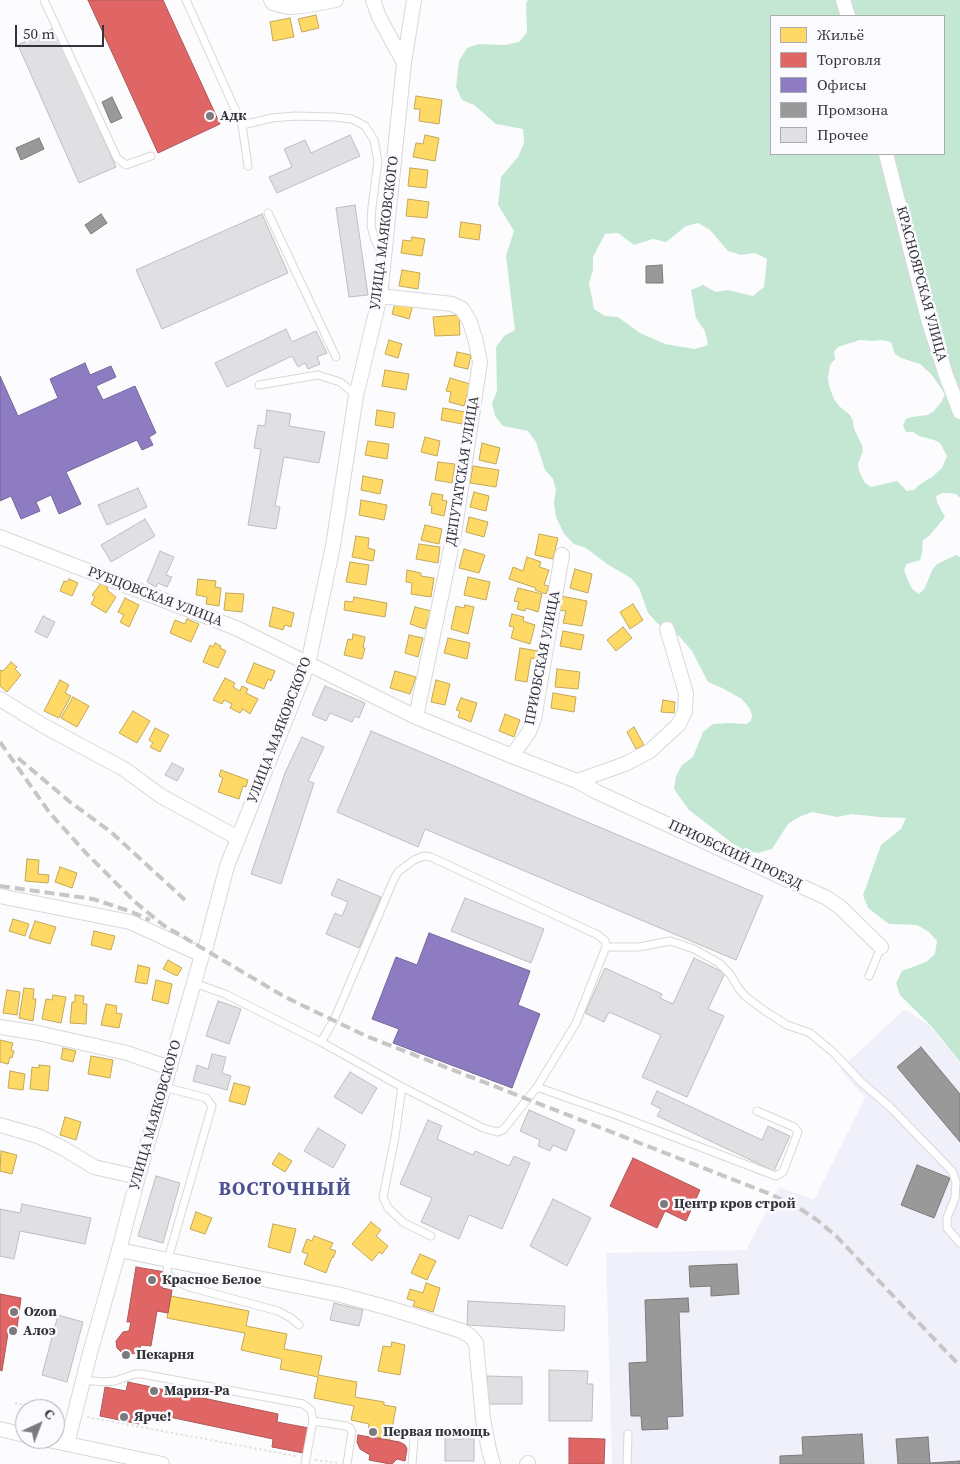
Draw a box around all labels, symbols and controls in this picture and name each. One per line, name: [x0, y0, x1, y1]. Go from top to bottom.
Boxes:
scale bar: [18, 15, 106, 47]
legend: [770, 15, 945, 155]
text: 50 m: [23, 23, 55, 44]
text: Жильё: [817, 24, 864, 45]
text: Торговля: [817, 49, 881, 70]
text: Офисы: [817, 74, 867, 95]
text: Промзона: [817, 99, 888, 120]
place label: Адк: [220, 108, 246, 124]
marker: Адк: [204, 110, 216, 122]
text: Прочее: [817, 124, 868, 145]
street label: УЛИЦА МАЯКОВСКОГО: [367, 155, 403, 311]
street label: КРАСНОЯРСКАЯ УЛИЦА: [892, 204, 950, 364]
street label: ДЕПУТАТСКАЯ УЛИЦА: [443, 395, 483, 547]
street label: РУБЦОВСКАЯ УЛИЦА: [85, 563, 225, 631]
street label: ПРИОБСКАЯ УЛИЦА: [522, 589, 564, 727]
street label: УЛИЦА МАЯКОВСКОГО: [244, 655, 316, 805]
street label: ПРИОБСКИЙ ПРОЕЗД: [665, 817, 805, 893]
street label: УЛИЦА МАЯКОВСКОГО: [127, 1038, 185, 1192]
district label: ВОСТОЧНЫЙ: [217, 1179, 353, 1201]
place label: Центр кров строй: [674, 1196, 796, 1212]
marker: Центр кров строй: [658, 1198, 670, 1210]
place label: Красное Белое: [162, 1272, 261, 1288]
marker: Красное Белое: [146, 1274, 158, 1286]
place label: Ozon: [24, 1304, 57, 1320]
marker: Ozon: [8, 1306, 20, 1318]
place label: Алоэ: [23, 1323, 56, 1339]
marker: Алоэ: [7, 1325, 19, 1337]
place label: Пекарня: [136, 1347, 194, 1363]
marker: Пекарня: [120, 1349, 132, 1361]
place label: Мария-Ра: [164, 1383, 230, 1399]
marker: Мария-Ра: [148, 1385, 160, 1397]
north arrow: [15, 1399, 65, 1449]
text: С: [40, 1403, 60, 1424]
place label: Ярче!: [134, 1409, 172, 1425]
marker: Ярче!: [118, 1411, 130, 1423]
place label: Первая помощь: [383, 1424, 490, 1440]
marker: Первая помощь: [367, 1426, 379, 1438]

